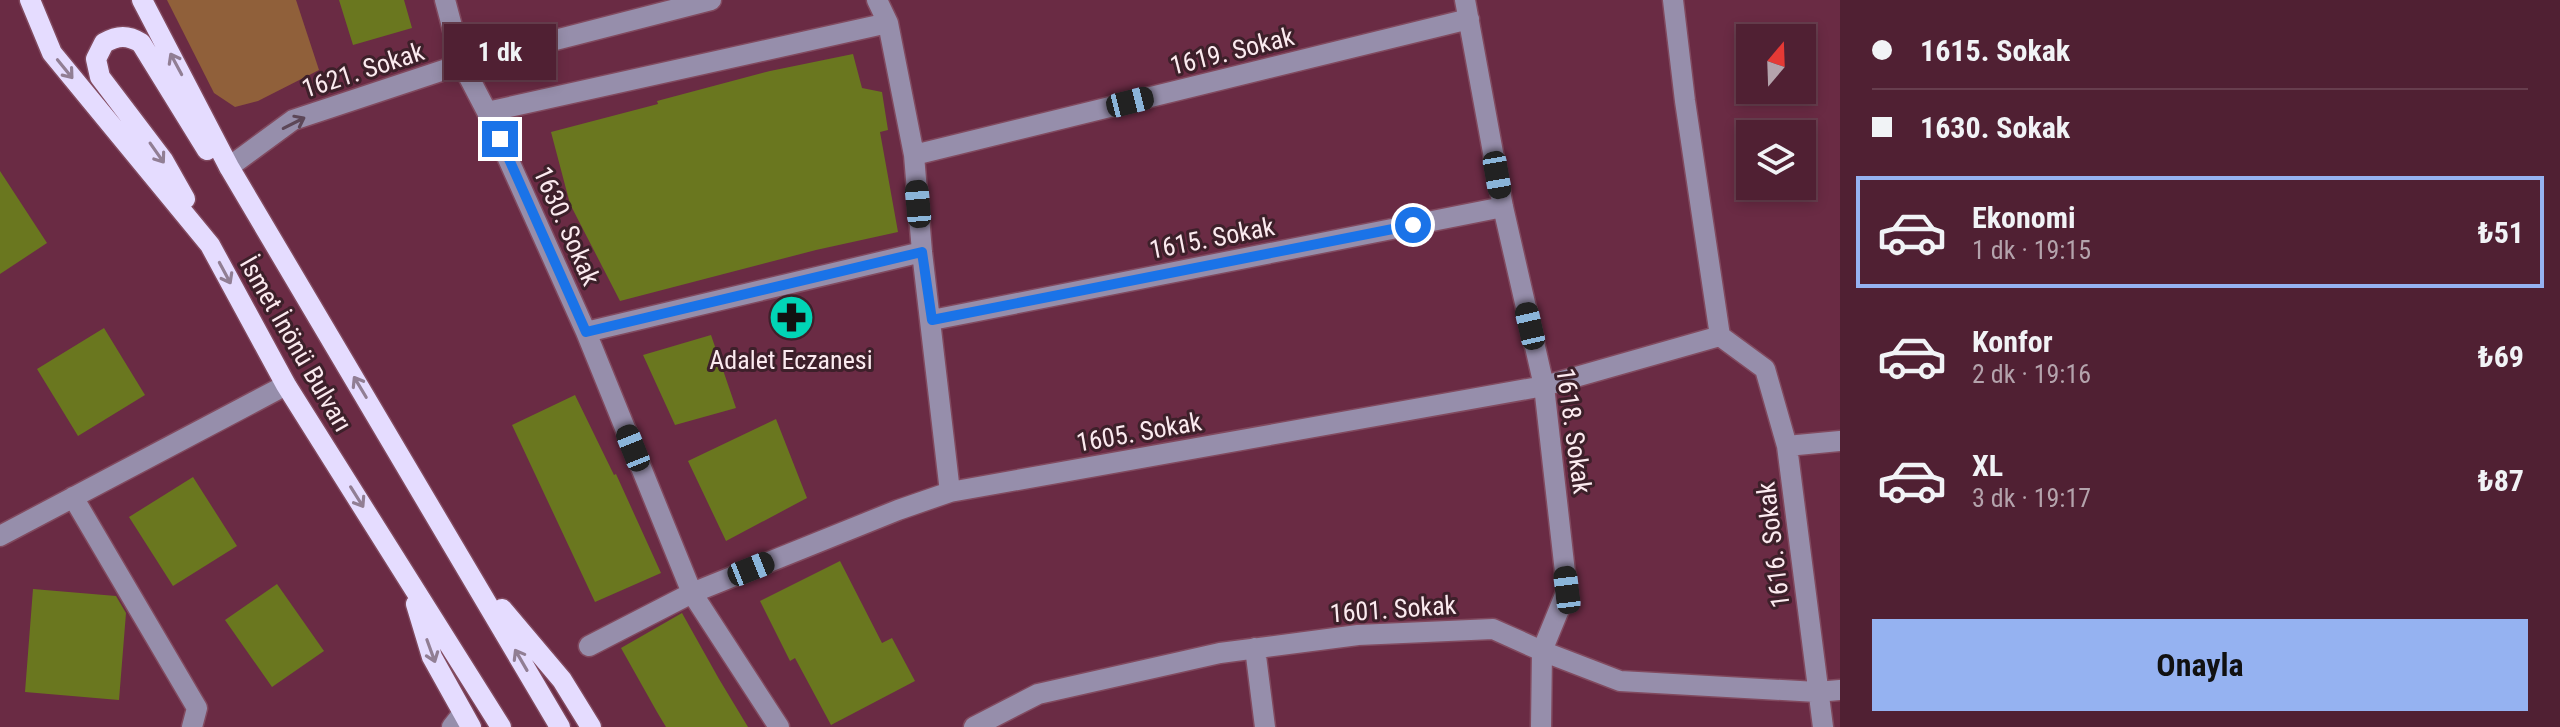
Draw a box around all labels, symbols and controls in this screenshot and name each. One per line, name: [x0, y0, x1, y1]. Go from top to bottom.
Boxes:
street label: 1619. Sokak: [1167, 21, 1297, 81]
callout: 1 dk: [444, 23, 556, 79]
north arrow: [1736, 24, 1816, 104]
map controls: [1736, 24, 1816, 200]
text: 1615. Sokak: [1920, 33, 2070, 68]
street label: 1621. Sokak: [298, 36, 428, 104]
text: 1 dk: [478, 37, 522, 67]
one-way arrow: [168, 53, 184, 77]
one-way arrow: [56, 58, 74, 79]
car: [1104, 85, 1156, 119]
text: 1630. Sokak: [1920, 110, 2070, 145]
one-way arrow: [281, 114, 305, 130]
button: layers: [1736, 120, 1816, 200]
route end: [482, 121, 518, 157]
one-way arrow: [148, 142, 165, 163]
car: [1481, 149, 1513, 201]
street label: 1630. Sokak: [528, 162, 607, 290]
car: [904, 179, 932, 229]
icon: car: [1876, 196, 1948, 268]
text: Ekonomi: [1972, 200, 2076, 235]
route start: [1395, 207, 1431, 243]
street label: 1615. Sokak: [1147, 211, 1277, 265]
text: ₺51: [2478, 215, 2524, 250]
text: 1 dk · 19:15: [1972, 235, 2091, 265]
street label: İsmet İnönü Bulvarı: [234, 251, 358, 437]
one-way arrow: [218, 261, 234, 284]
pharmacy icon: Adalet Eczanesi: [767, 293, 815, 341]
car: [1513, 300, 1547, 352]
icon: car: [1876, 320, 1948, 392]
text: Konfor: [1972, 324, 2053, 359]
text: ₺69: [2478, 339, 2524, 374]
place label: Adalet Eczanesi: [709, 345, 873, 375]
text: 2 dk · 19:16: [1972, 359, 2091, 389]
street label: 1618. Sokak: [1550, 366, 1598, 496]
one-way arrow: [352, 376, 368, 399]
street label: 1605. Sokak: [1074, 406, 1204, 458]
car: [613, 421, 653, 475]
icon: car: [1876, 444, 1948, 516]
text: XL: [1972, 448, 2003, 483]
text: ₺87: [2478, 463, 2524, 498]
street label: 1616. Sokak: [1750, 480, 1796, 610]
text: 3 dk · 19:17: [1972, 483, 2091, 513]
one-way arrow: [350, 485, 366, 508]
car: [724, 549, 778, 589]
car: [1552, 565, 1582, 615]
street label: 1601. Sokak: [1329, 590, 1457, 628]
button: Onayla: [1872, 619, 2528, 711]
one-way arrow: [425, 639, 440, 664]
one-way arrow: [513, 649, 529, 672]

